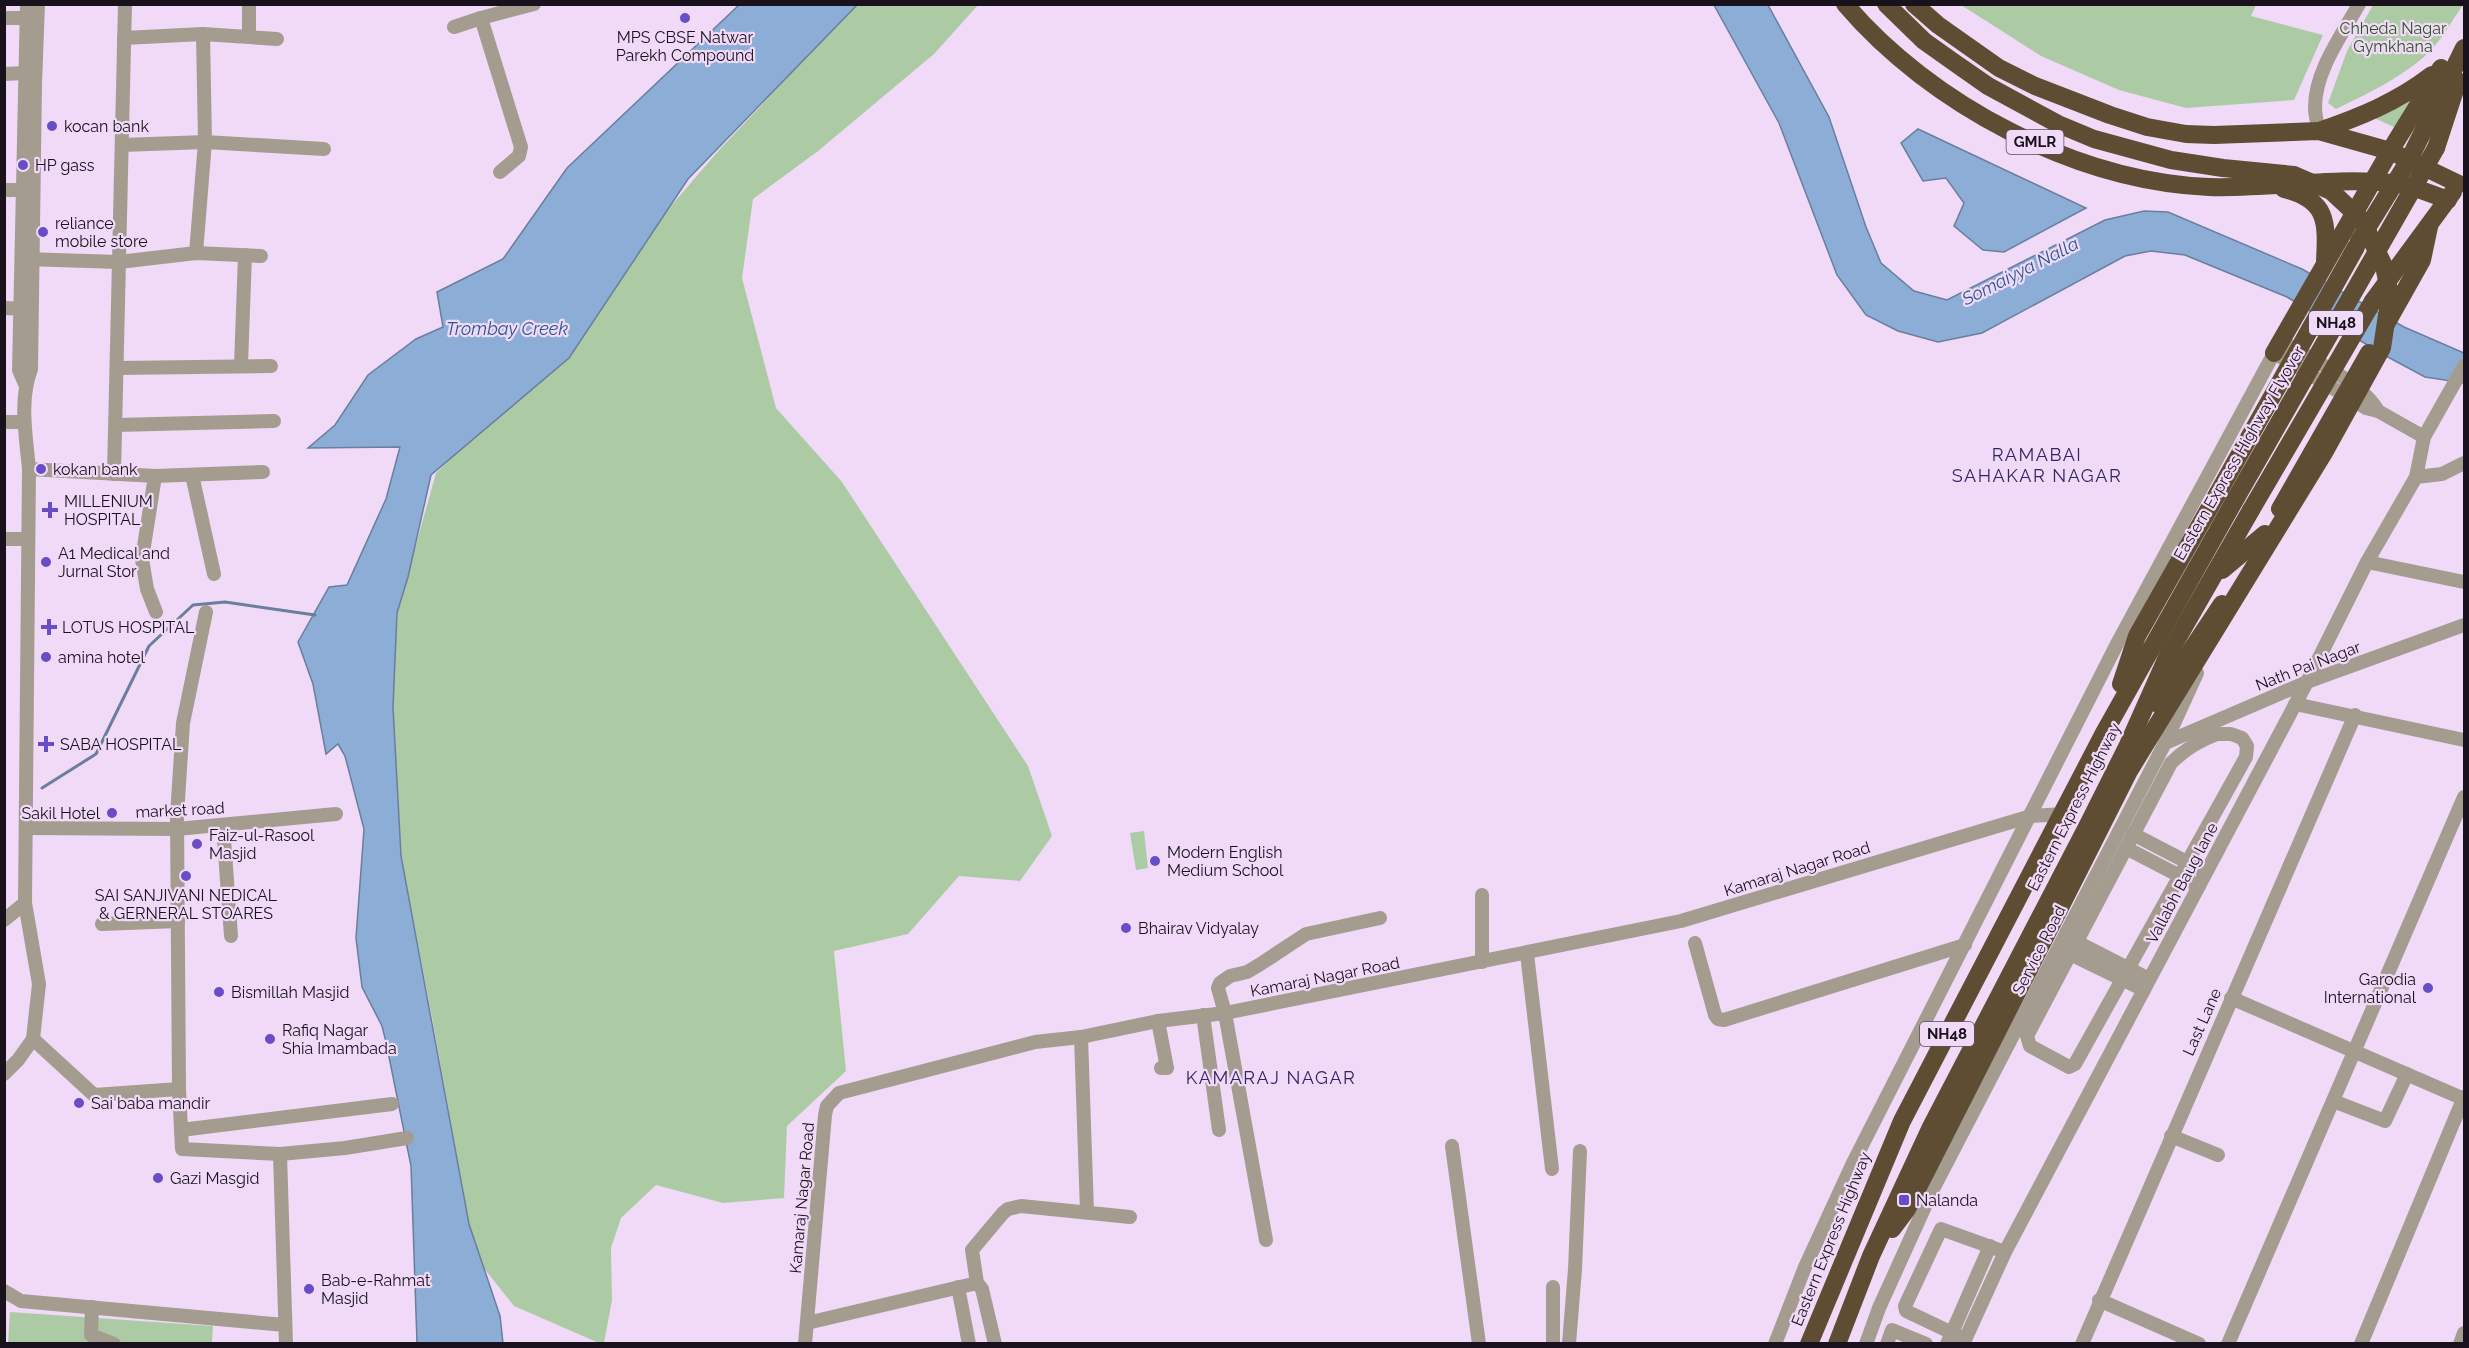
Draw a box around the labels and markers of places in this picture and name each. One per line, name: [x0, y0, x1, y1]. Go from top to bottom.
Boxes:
marker: MPS CBSE Natwar Parekh Compound: [678, 11, 692, 25]
place label: MPS CBSE Natwar Parekh Compound: [616, 28, 754, 65]
place label: kocan bank: [64, 117, 149, 136]
marker: kocan bank: [45, 119, 59, 133]
place label: HP gass: [35, 156, 95, 175]
marker: HP gass: [16, 158, 30, 172]
place label: reliance mobile store: [55, 214, 148, 251]
marker: reliance mobile store: [36, 225, 50, 239]
place label: kokan bank: [53, 460, 138, 479]
marker: kokan bank: [34, 462, 48, 476]
place label: MILLENIUM HOSPITAL: [64, 492, 153, 529]
marker: MILLENIUM HOSPITAL: [41, 501, 59, 519]
place label: A1 Medical and Jurnal Stor: [58, 544, 170, 581]
marker: A1 Medical and Jurnal Stor: [39, 555, 53, 569]
marker: LOTUS HOSPITAL: [40, 618, 58, 636]
place label: LOTUS HOSPITAL: [62, 618, 195, 637]
place label: amina hotel: [58, 648, 145, 667]
marker: amina hotel: [39, 650, 53, 664]
marker: SABA HOSPITAL: [37, 735, 55, 753]
place label: SABA HOSPITAL: [60, 735, 182, 754]
place label: Sakil Hotel: [22, 804, 101, 823]
marker: Sakil Hotel: [105, 806, 119, 820]
place label: Faiz-ul-Rasool Masjid: [209, 826, 315, 863]
marker: Faiz-ul-Rasool Masjid: [190, 837, 204, 851]
place label: Modern English Medium School: [1167, 843, 1284, 880]
marker: Modern English Medium School: [1148, 854, 1162, 868]
marker: SAI SANJIVANI NEDICAL & GERNERAL STOARES: [179, 869, 193, 883]
place label: SAI SANJIVANI NEDICAL & GERNERAL STOARES: [95, 886, 278, 923]
place label: Bhairav Vidyalay: [1138, 919, 1259, 938]
marker: Bhairav Vidyalay: [1119, 921, 1133, 935]
place label: Garodia International: [2324, 970, 2417, 1007]
marker: Garodia International: [2421, 981, 2435, 995]
place label: Bismillah Masjid: [231, 983, 349, 1002]
marker: Bismillah Masjid: [212, 985, 226, 999]
place label: Rafiq Nagar Shia Imambada: [282, 1021, 397, 1058]
marker: Rafiq Nagar Shia Imambada: [263, 1032, 277, 1046]
place label: Sai baba mandir: [91, 1094, 210, 1113]
marker: Sai baba mandir: [72, 1096, 86, 1110]
place label: Gazi Masgid: [170, 1169, 259, 1188]
marker: Gazi Masgid: [151, 1171, 165, 1185]
place label: Nalanda: [1916, 1191, 1978, 1210]
marker: Nalanda: [1897, 1193, 1911, 1207]
place label: Bab-e-Rahmat Masjid: [321, 1271, 431, 1308]
marker: Bab-e-Rahmat Masjid: [302, 1282, 316, 1296]

